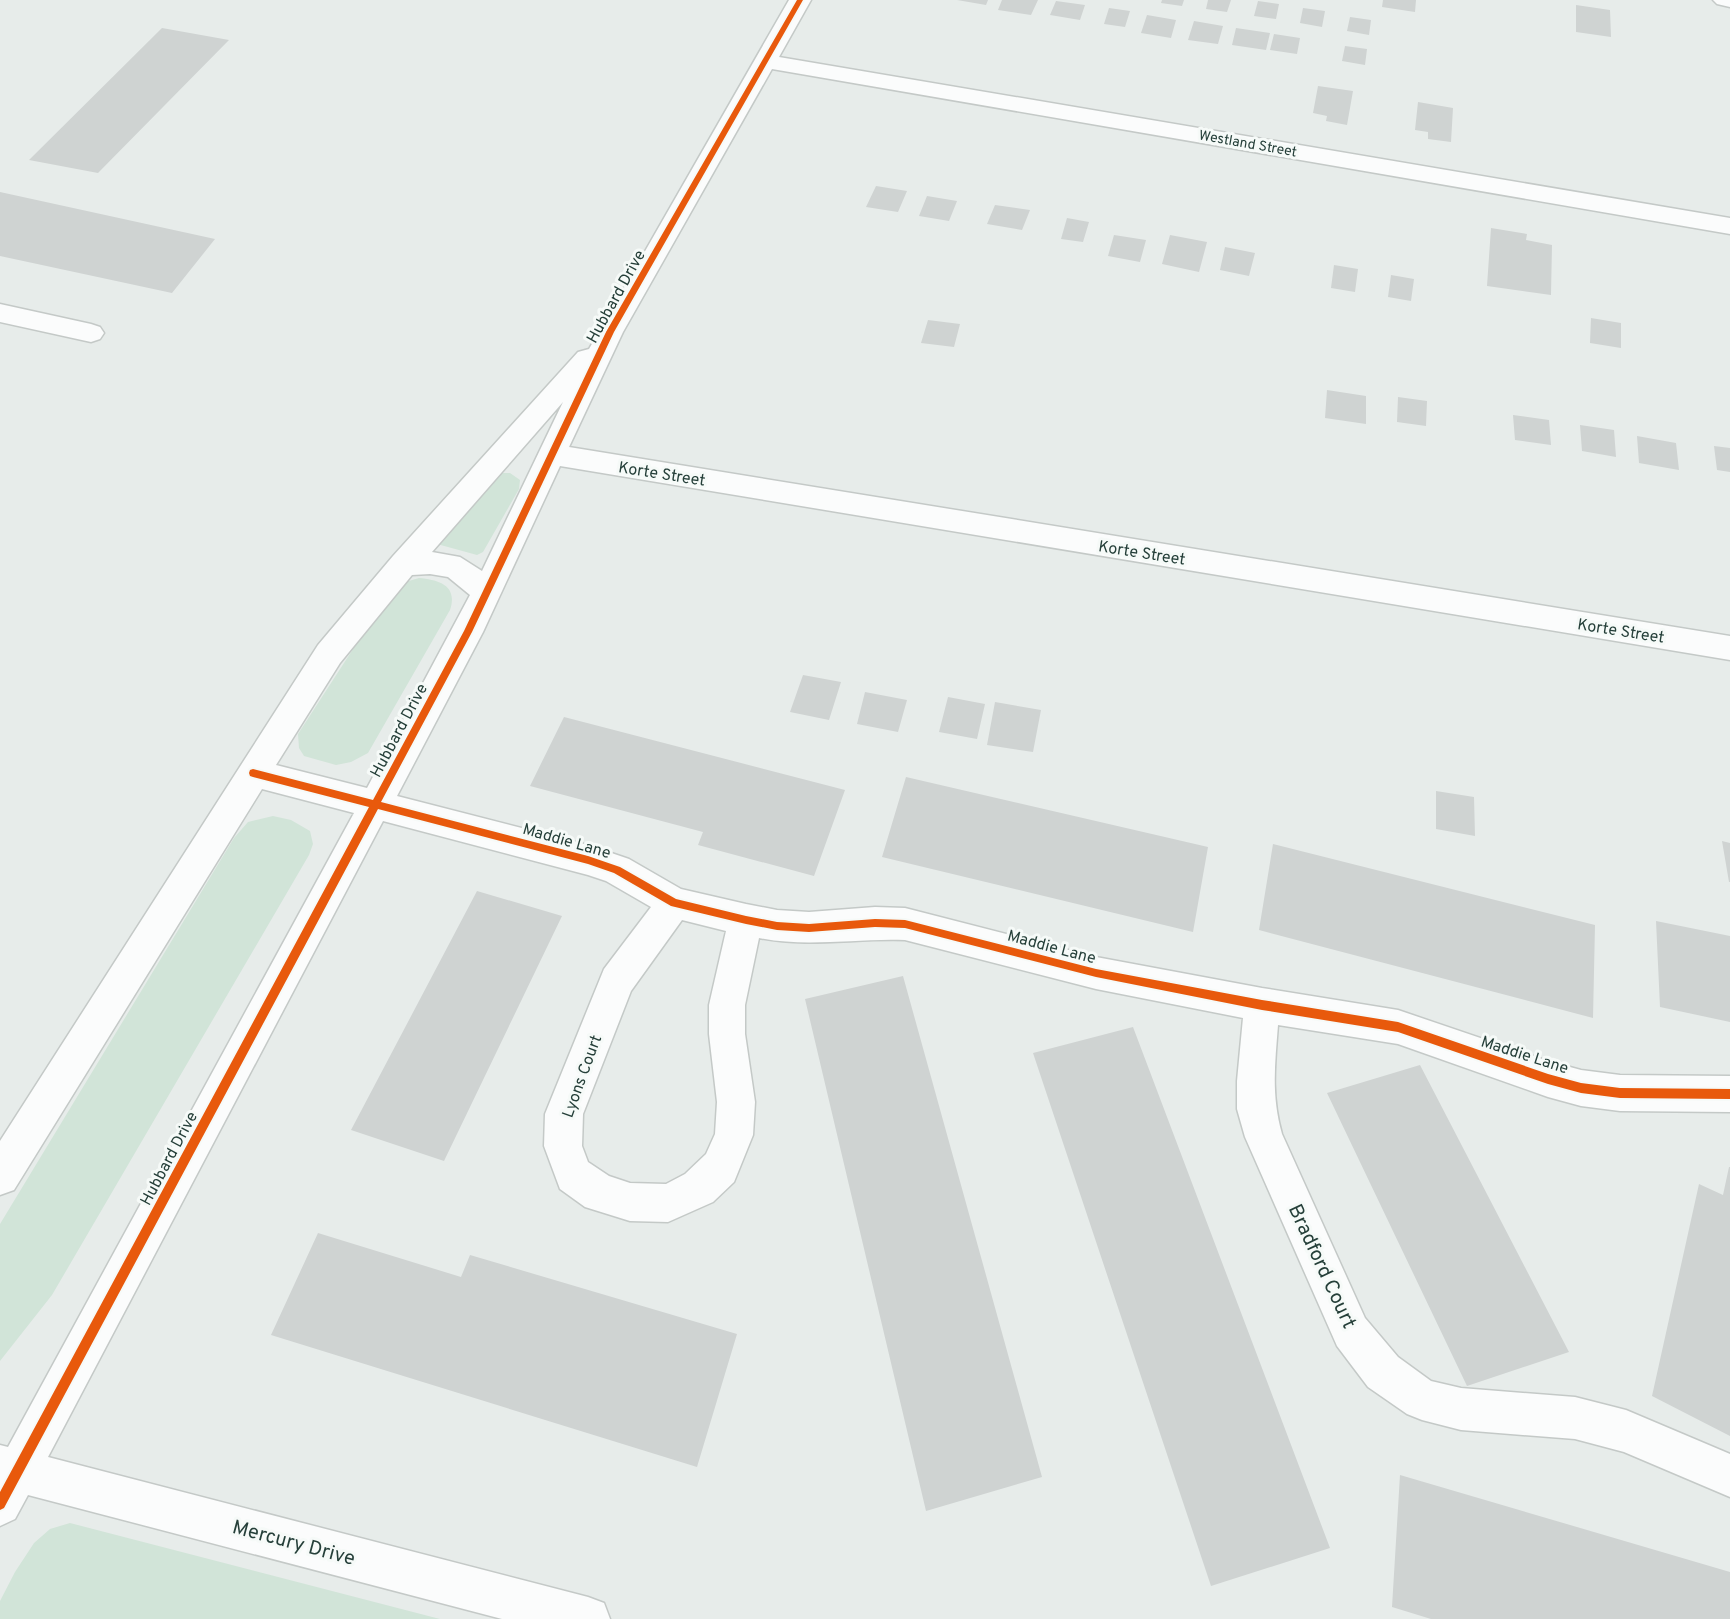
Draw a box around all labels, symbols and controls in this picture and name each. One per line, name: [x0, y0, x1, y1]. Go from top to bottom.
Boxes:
street label: Westland Street: [1197, 127, 1298, 161]
street label: Hubbard Drive: [583, 247, 651, 347]
street label: Korte Street: [617, 458, 707, 492]
street label: Korte Street: [1097, 537, 1187, 571]
street label: Korte Street: [1576, 615, 1666, 649]
street label: Hubbard Drive: [367, 681, 433, 781]
street label: Maddie Lane: [520, 820, 613, 864]
street label: Maddie Lane: [1005, 927, 1098, 969]
street label: Lyons Court: [559, 1032, 607, 1121]
street label: Maddie Lane: [1478, 1032, 1571, 1079]
street label: Hubbard Drive: [137, 1109, 203, 1209]
street label: Bradford Court: [1281, 1201, 1361, 1333]
street label: Mercury Drive: [229, 1515, 358, 1573]

